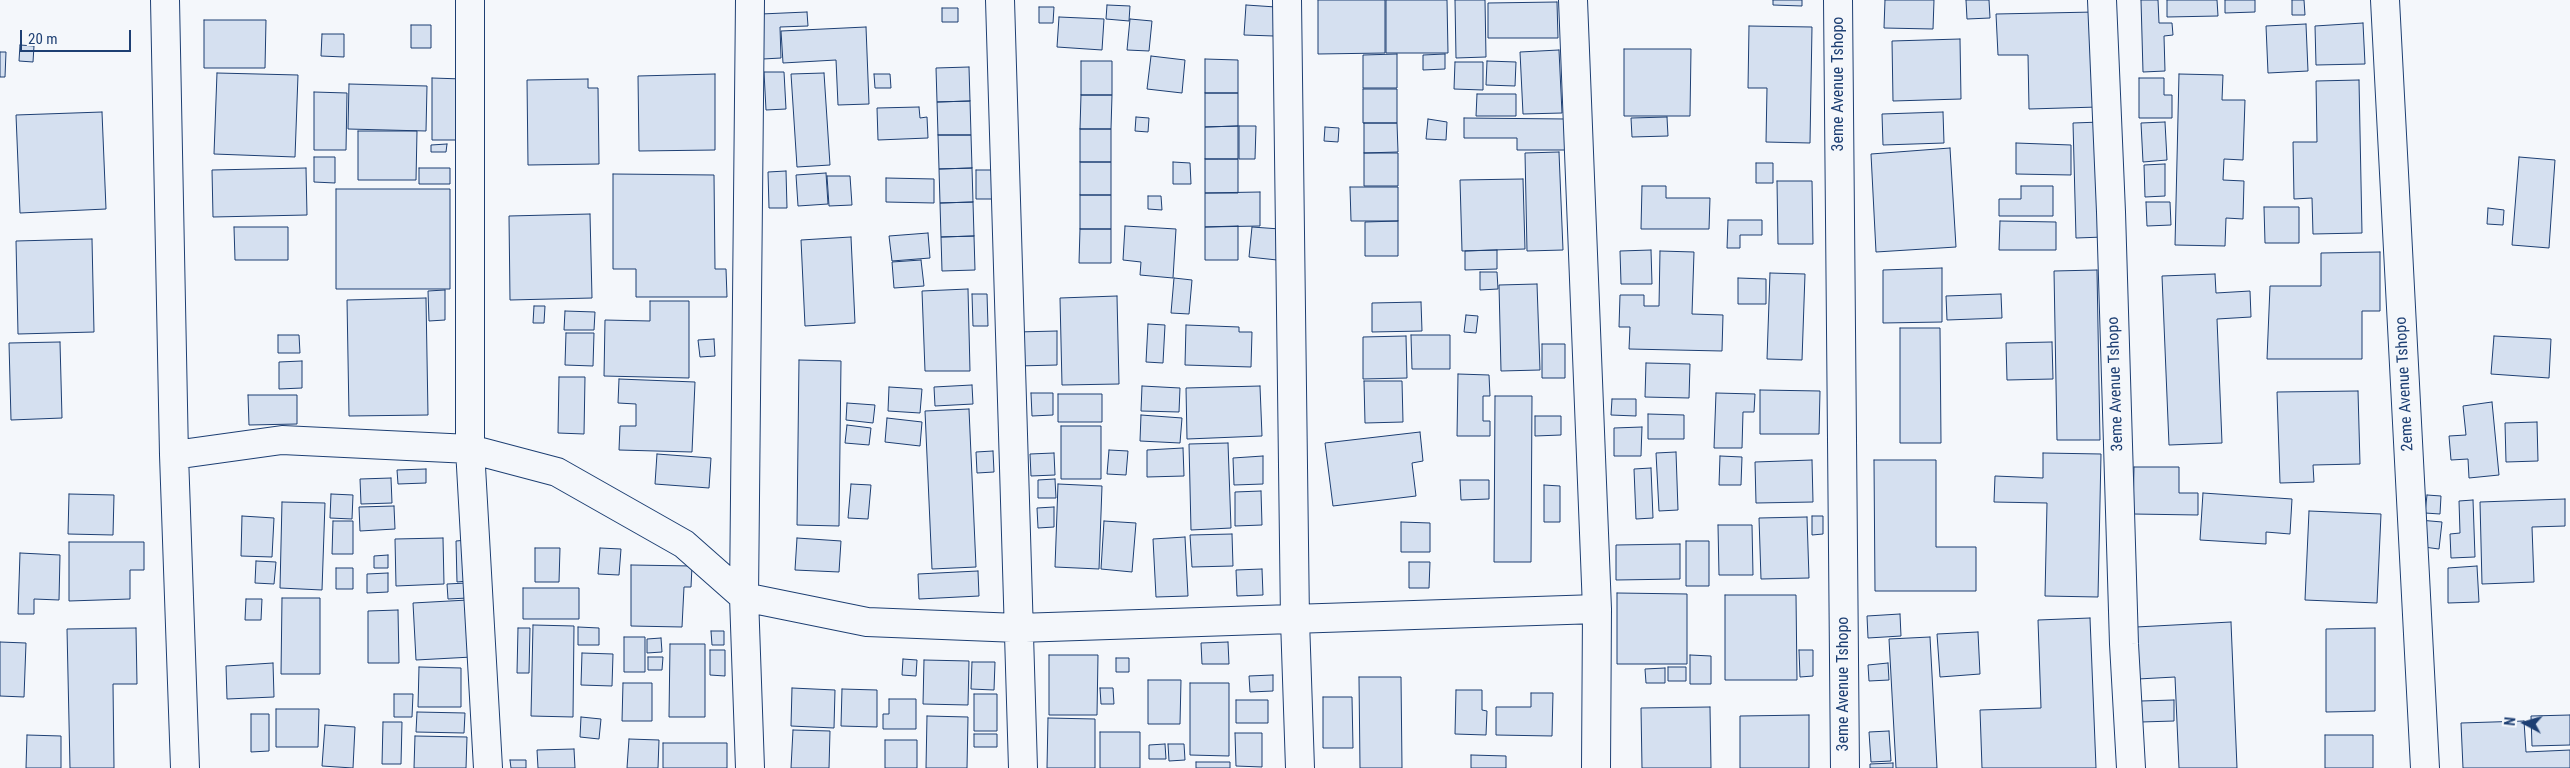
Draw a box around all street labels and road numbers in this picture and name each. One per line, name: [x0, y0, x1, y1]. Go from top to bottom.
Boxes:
street label: 3eme Avenue Tshopo: [1829, 17, 1849, 151]
street label: 3eme Avenue Tshopo: [2104, 316, 2128, 452]
street label: 2eme Avenue Tshopo: [2392, 316, 2418, 452]
street label: 3eme Avenue Tshopo: [1834, 617, 1854, 751]

